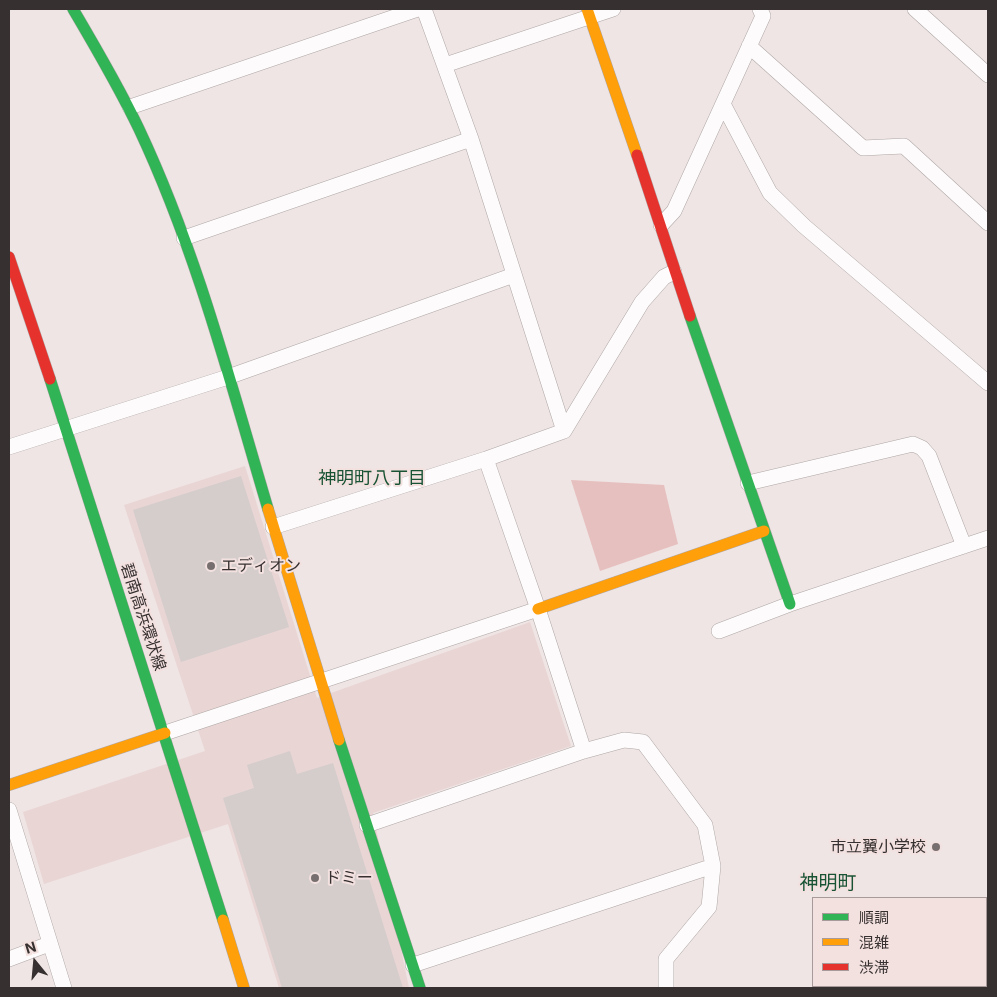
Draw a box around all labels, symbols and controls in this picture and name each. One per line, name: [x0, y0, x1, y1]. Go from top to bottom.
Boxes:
district label: 神明町八丁目: [318, 468, 426, 490]
place label: エディオン: [221, 556, 301, 576]
marker: エディオン: [205, 560, 217, 572]
street label: 碧南高浜環状線: [117, 561, 169, 673]
place label: 市立翼小学校: [830, 837, 926, 857]
marker: 市立翼小学校: [930, 841, 942, 853]
place label: ドミー: [325, 868, 373, 888]
marker: ドミー: [309, 872, 321, 884]
district label: 神明町: [800, 872, 856, 894]
legend: [812, 897, 987, 987]
text: 順調: [859, 908, 889, 927]
text: 混雑: [859, 933, 889, 952]
north arrow: [10, 937, 60, 987]
text: N: [23, 937, 38, 957]
text: 渋滞: [859, 958, 889, 977]

